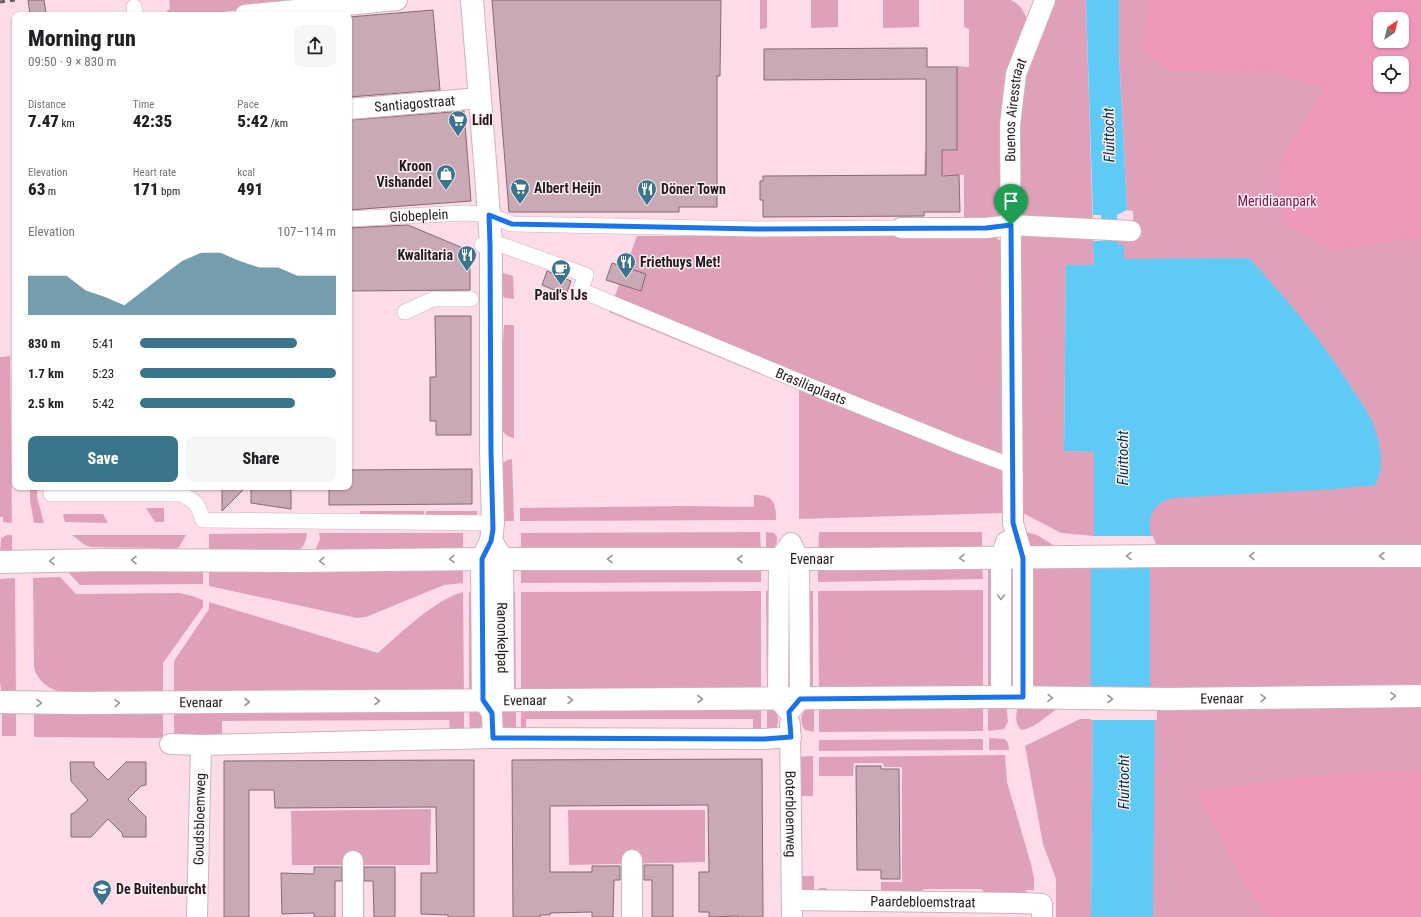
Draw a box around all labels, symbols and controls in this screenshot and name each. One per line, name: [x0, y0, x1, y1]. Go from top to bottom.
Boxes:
north arrow: [1373, 12, 1409, 48]
map controls: [1373, 12, 1409, 92]
button: share: [294, 25, 336, 67]
text: Morning run: [28, 26, 136, 51]
text: 09:50 · 9 × 830 m: [28, 54, 116, 69]
street label: Buenos Airesstraat: [1002, 56, 1030, 162]
button: locate: [1373, 56, 1409, 92]
street label: Santiagostraat: [374, 92, 456, 115]
text: Distance: [28, 98, 66, 111]
text: Time: [133, 98, 154, 111]
text: Pace: [237, 98, 259, 111]
water label: Fluittocht: [1100, 107, 1118, 162]
supermarket icon: Lidl: [447, 109, 469, 137]
text: 7.47: [28, 111, 59, 131]
text: 42:35: [133, 111, 172, 131]
text: 5:42: [237, 111, 268, 131]
place label: Lidl: [472, 112, 493, 128]
text: km: [59, 117, 75, 130]
text: /km: [268, 117, 288, 130]
place label: Kroon Vishandel: [376, 158, 432, 190]
shop icon: Kroon Vishandel: [435, 163, 457, 191]
text: Elevation: [28, 166, 68, 179]
text: Heart rate: [133, 166, 176, 179]
text: kcal: [237, 166, 255, 179]
supermarket icon: Albert Heijn: [509, 177, 531, 205]
restaurant icon: Döner Town: [636, 178, 658, 206]
text: 63: [28, 179, 45, 199]
text: 171: [133, 179, 159, 199]
text: 491: [237, 179, 263, 199]
place label: Albert Heijn: [534, 180, 601, 196]
place label: Döner Town: [661, 181, 726, 197]
pin: [994, 184, 1028, 225]
text: m: [45, 185, 56, 198]
text: bpm: [159, 185, 180, 198]
icon: arrive: [1000, 190, 1022, 212]
park label: Meridiaanpark: [1237, 193, 1317, 209]
street label: Globeplein: [389, 206, 449, 225]
text: Elevation: [28, 224, 75, 239]
text: 107–114 m: [277, 224, 336, 239]
restaurant icon: Kwalitaria: [456, 244, 478, 272]
place label: Kwalitaria: [398, 247, 453, 263]
restaurant icon: Friethuys Met!: [615, 251, 637, 279]
place label: Friethuys Met!: [640, 254, 721, 270]
cafe icon: Paul's IJs: [550, 258, 572, 286]
place label: Paul's IJs: [534, 287, 588, 303]
text: 830 m: [28, 336, 60, 351]
text: 5:41: [92, 336, 114, 351]
street label: Brasiliaplaats: [773, 365, 849, 408]
text: 1.7 km: [28, 366, 64, 381]
text: 5:23: [92, 366, 114, 381]
text: 2.5 km: [28, 396, 64, 411]
text: 5:42: [92, 396, 114, 411]
water label: Fluittocht: [1114, 430, 1132, 485]
button: Save: [28, 436, 178, 482]
button: Share: [186, 436, 336, 482]
street label: Evenaar: [790, 551, 834, 567]
one-way arrow: [1126, 552, 1132, 560]
one-way arrow: [1249, 552, 1255, 560]
one-way arrow: [1379, 552, 1385, 560]
one-way arrow: [959, 554, 965, 562]
one-way arrow: [449, 555, 455, 563]
one-way arrow: [607, 555, 613, 563]
one-way arrow: [737, 555, 743, 563]
one-way arrow: [131, 556, 137, 564]
one-way arrow: [49, 557, 55, 565]
one-way arrow: [319, 557, 325, 565]
one-way arrow: [997, 594, 1005, 600]
street label: Ranonkelpad: [494, 602, 511, 673]
street label: Evenaar: [1200, 690, 1244, 707]
street label: Evenaar: [503, 692, 547, 708]
one-way arrow: [1390, 692, 1396, 700]
street label: Evenaar: [179, 694, 223, 710]
one-way arrow: [1047, 694, 1053, 702]
one-way arrow: [1260, 694, 1266, 702]
one-way arrow: [697, 695, 703, 703]
one-way arrow: [1107, 695, 1113, 703]
one-way arrow: [567, 696, 573, 704]
one-way arrow: [374, 697, 380, 705]
one-way arrow: [244, 698, 250, 706]
one-way arrow: [36, 699, 42, 707]
one-way arrow: [114, 699, 120, 707]
water label: Fluittocht: [1115, 754, 1133, 809]
street label: Boterbloemweg: [782, 771, 799, 857]
street label: Goudsbloemweg: [190, 773, 208, 865]
school or university icon: De Buitenburcht: [91, 878, 113, 906]
place label: De Buitenburcht: [116, 881, 206, 897]
street label: Paardebloemstraat: [870, 893, 976, 910]

